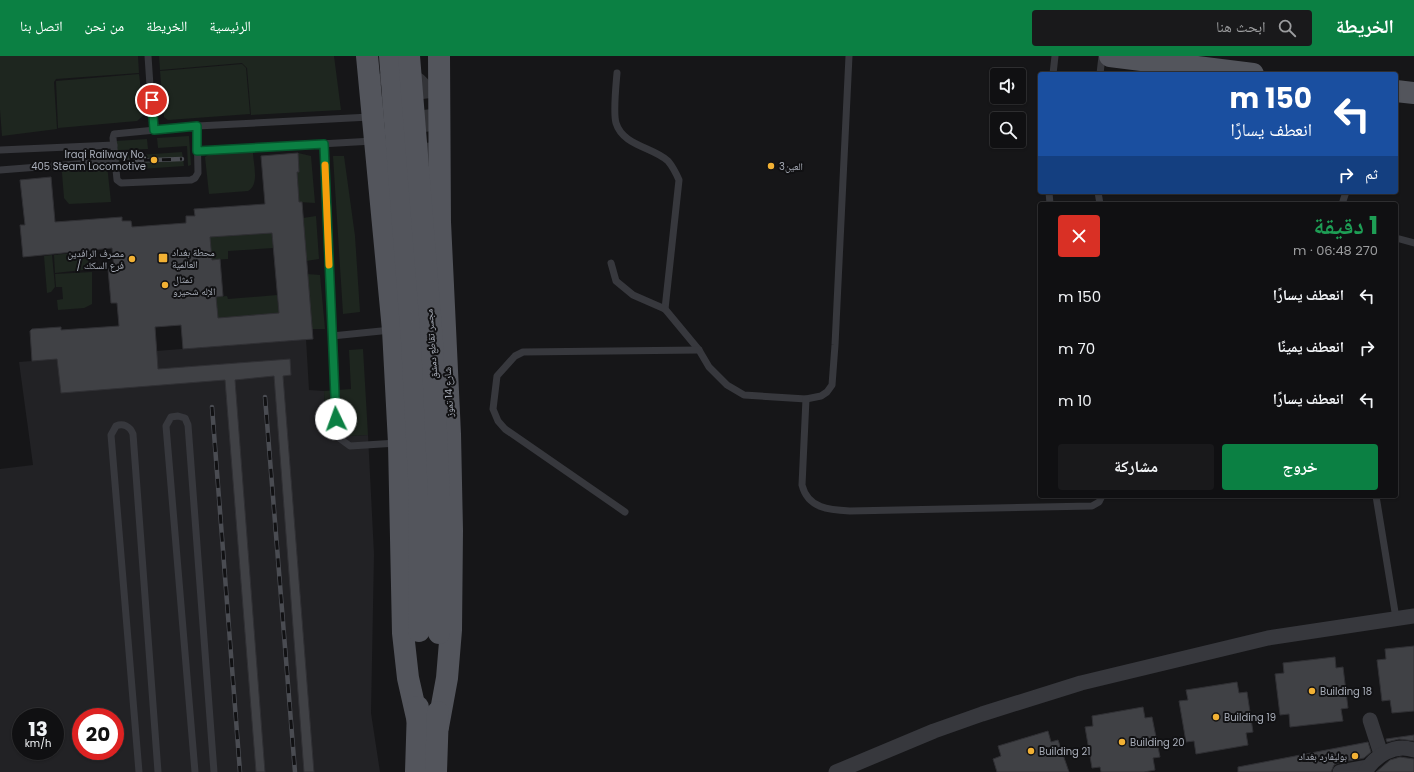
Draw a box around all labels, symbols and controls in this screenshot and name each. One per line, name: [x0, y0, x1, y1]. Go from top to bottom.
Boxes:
search box: [1032, 10, 1312, 46]
text: الخريطة: [1336, 13, 1394, 40]
text: اتصل بنا: [20, 16, 63, 36]
text: من نحن: [85, 16, 124, 36]
text: الخريطة: [146, 16, 187, 36]
text: الرئيسية: [209, 16, 251, 36]
text: ابحث هنا: [1216, 16, 1266, 37]
icon: search: [1276, 17, 1298, 39]
map controls: [990, 68, 1026, 148]
button: sound: [990, 68, 1026, 104]
text: 150 m: [1229, 79, 1312, 118]
pin: [135, 83, 169, 117]
icon: left: [1326, 88, 1378, 140]
icon: arrive: [141, 89, 163, 111]
button: search: [990, 112, 1026, 148]
text: انعطف يسارًا: [1231, 117, 1312, 142]
place label: Iraqi Railway No. 405 Steam Locomotive: [31, 147, 146, 174]
marker: Iraqi Railway No. 405 Steam Locomotive: [149, 155, 159, 165]
place label: العين3: [779, 159, 803, 174]
marker: العين3: [766, 161, 776, 171]
text: ثم: [1365, 163, 1378, 184]
icon: right: [1335, 164, 1357, 186]
text: 1 دقيقة: [1313, 209, 1378, 242]
button: close: [1058, 215, 1100, 257]
text: 270 m · 06:48: [1293, 241, 1378, 260]
place label: محطة بغداد العالمية: [172, 245, 215, 272]
place label: مصرف الرافدين / فرع السكك: [67, 246, 124, 273]
marker: محطة بغداد العالمية: [157, 252, 169, 264]
marker: مصرف الرافدين / فرع السكك: [127, 254, 137, 264]
place label: تمثال الإله شحيرو: [173, 272, 215, 299]
marker: تمثال الإله شحيرو: [160, 280, 170, 290]
text: انعطف يسارًا: [1273, 284, 1344, 305]
icon: left: [1356, 285, 1378, 307]
text: 150 m: [1058, 286, 1101, 307]
street label: مجسر تقاطع دمشق: [422, 308, 441, 379]
text: انعطف يمينًا: [1277, 336, 1344, 357]
icon: right: [1356, 337, 1378, 359]
text: 70 m: [1058, 338, 1095, 359]
street label: شارع 14 تموز: [440, 366, 457, 418]
text: انعطف يسارًا: [1273, 388, 1344, 409]
icon: left: [1356, 389, 1378, 411]
text: 10 m: [1058, 390, 1092, 411]
position arrow: [315, 398, 357, 440]
button: مشاركة: [1058, 444, 1214, 490]
button: خروج: [1222, 444, 1378, 490]
place label: Building 18: [1320, 684, 1372, 699]
marker: Building 18: [1307, 686, 1317, 696]
speed limit sign: 20: [72, 708, 124, 760]
place label: Building 19: [1224, 710, 1276, 725]
marker: Building 19: [1211, 712, 1221, 722]
text: 13: [28, 715, 48, 743]
place label: Building 20: [1130, 735, 1185, 750]
text: km/h: [25, 736, 51, 751]
marker: Building 20: [1117, 737, 1127, 747]
place label: Building 21: [1039, 744, 1090, 759]
marker: Building 21: [1026, 746, 1036, 756]
place label: بوليفارد بغداد: [1299, 749, 1347, 764]
marker: بوليفارد بغداد: [1350, 751, 1360, 761]

